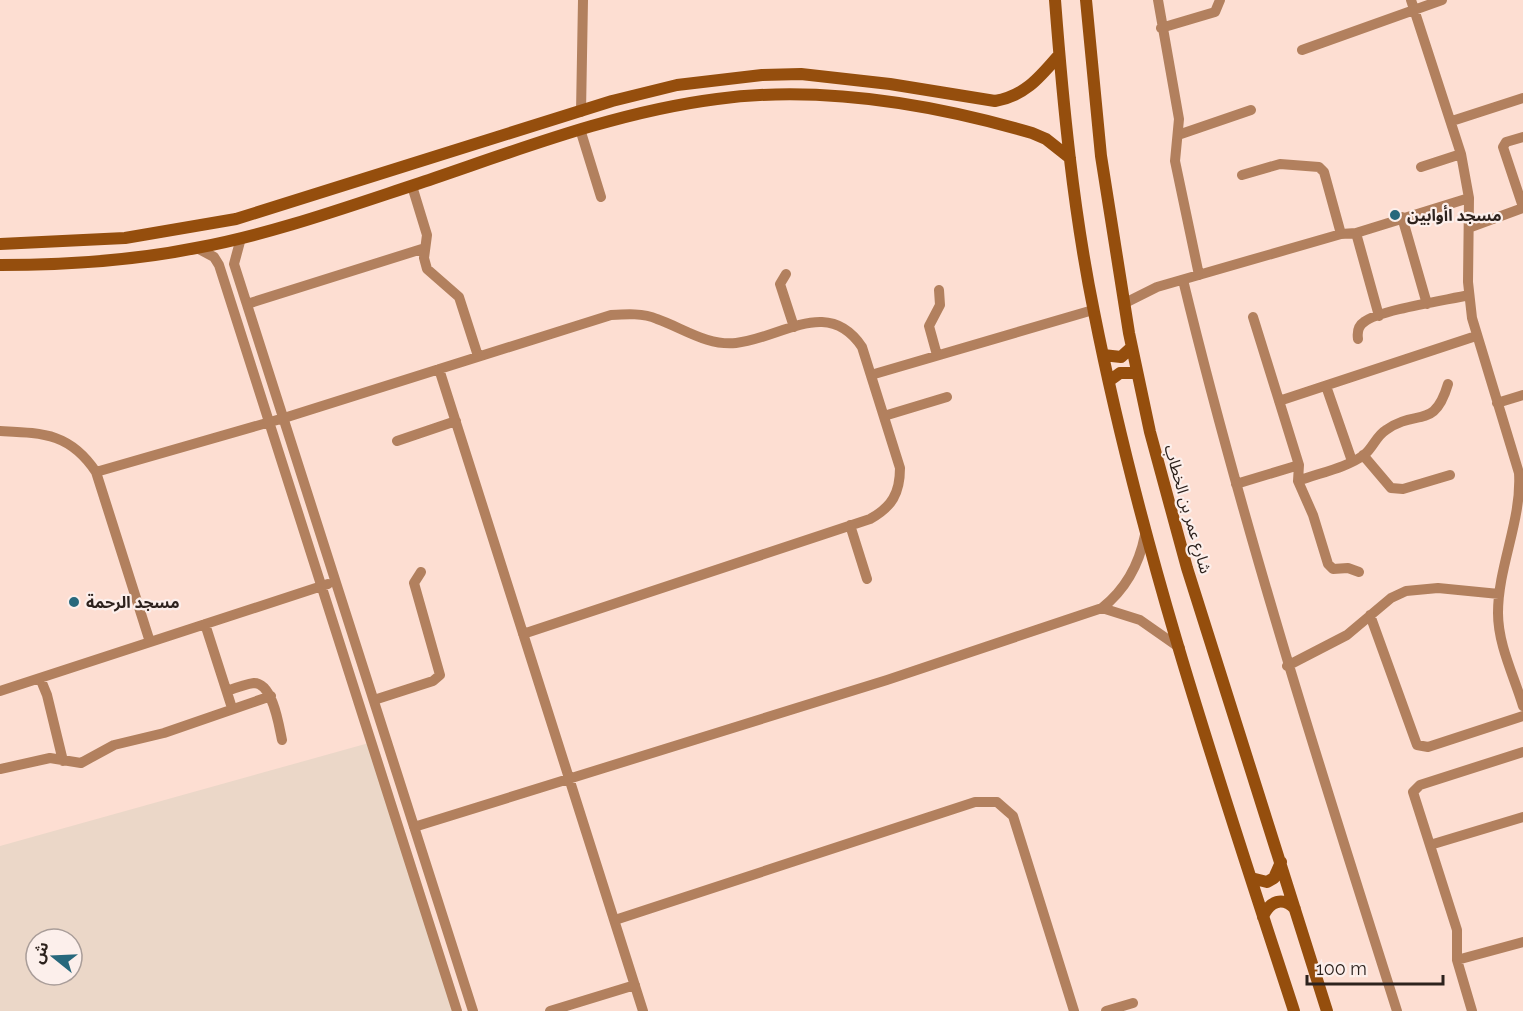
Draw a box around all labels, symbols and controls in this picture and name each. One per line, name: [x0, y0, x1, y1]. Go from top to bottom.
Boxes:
place label: مسجد اأوابين: [1407, 205, 1502, 225]
marker: مسجد اأوابين: [1388, 208, 1402, 222]
street label: شارع عمر بن الخطاب: [1158, 442, 1215, 576]
place label: مسجد الرحمة: [86, 593, 180, 612]
marker: مسجد الرحمة: [67, 595, 81, 609]
north arrow: [24, 927, 84, 987]
text: ش: [28, 939, 53, 966]
scale bar: [1307, 948, 1444, 986]
text: 100 m: [1316, 958, 1367, 979]

